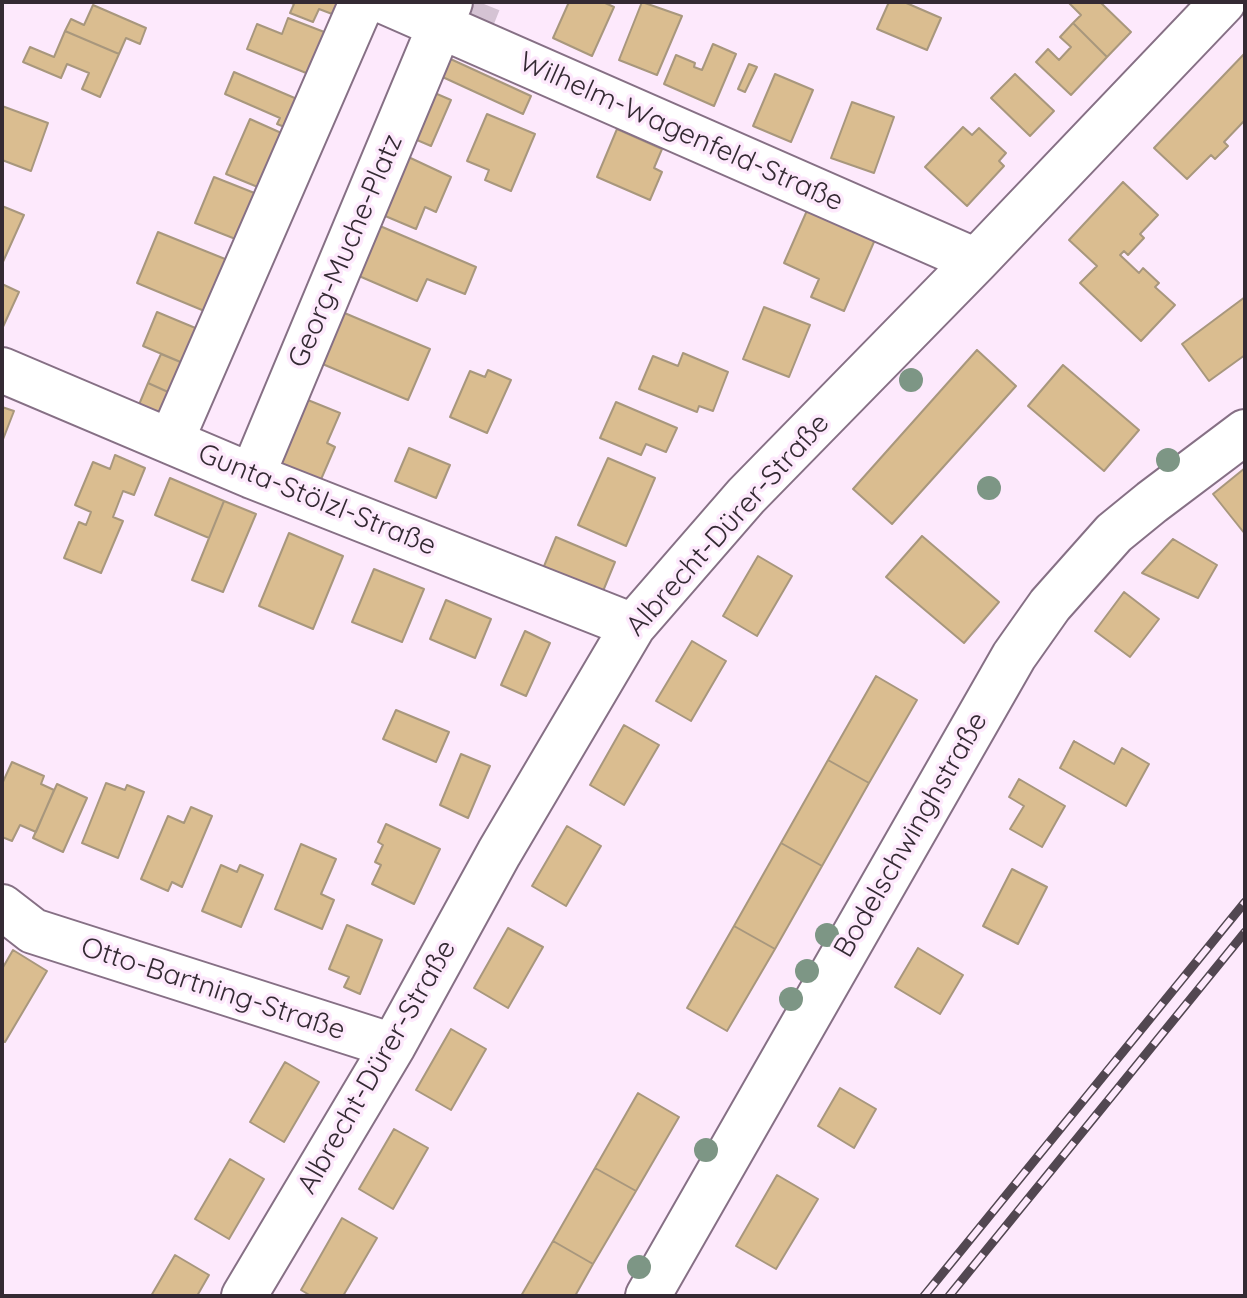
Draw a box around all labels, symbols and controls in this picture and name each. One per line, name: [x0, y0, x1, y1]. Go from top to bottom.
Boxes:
street label: Wilhelm-Wagenfeld-Straße: [514, 45, 848, 219]
street label: Georg-Muche-Platz: [282, 129, 410, 373]
street label: Albrecht-Dürer-Straße: [619, 407, 837, 643]
street label: Gunta-Stölzl-Straße: [193, 437, 441, 563]
street label: Bodelschwinghstraße: [827, 707, 995, 963]
street label: Otto-Bartning-Straße: [77, 930, 349, 1048]
street label: Albrecht-Dürer-Straße: [291, 934, 463, 1200]

